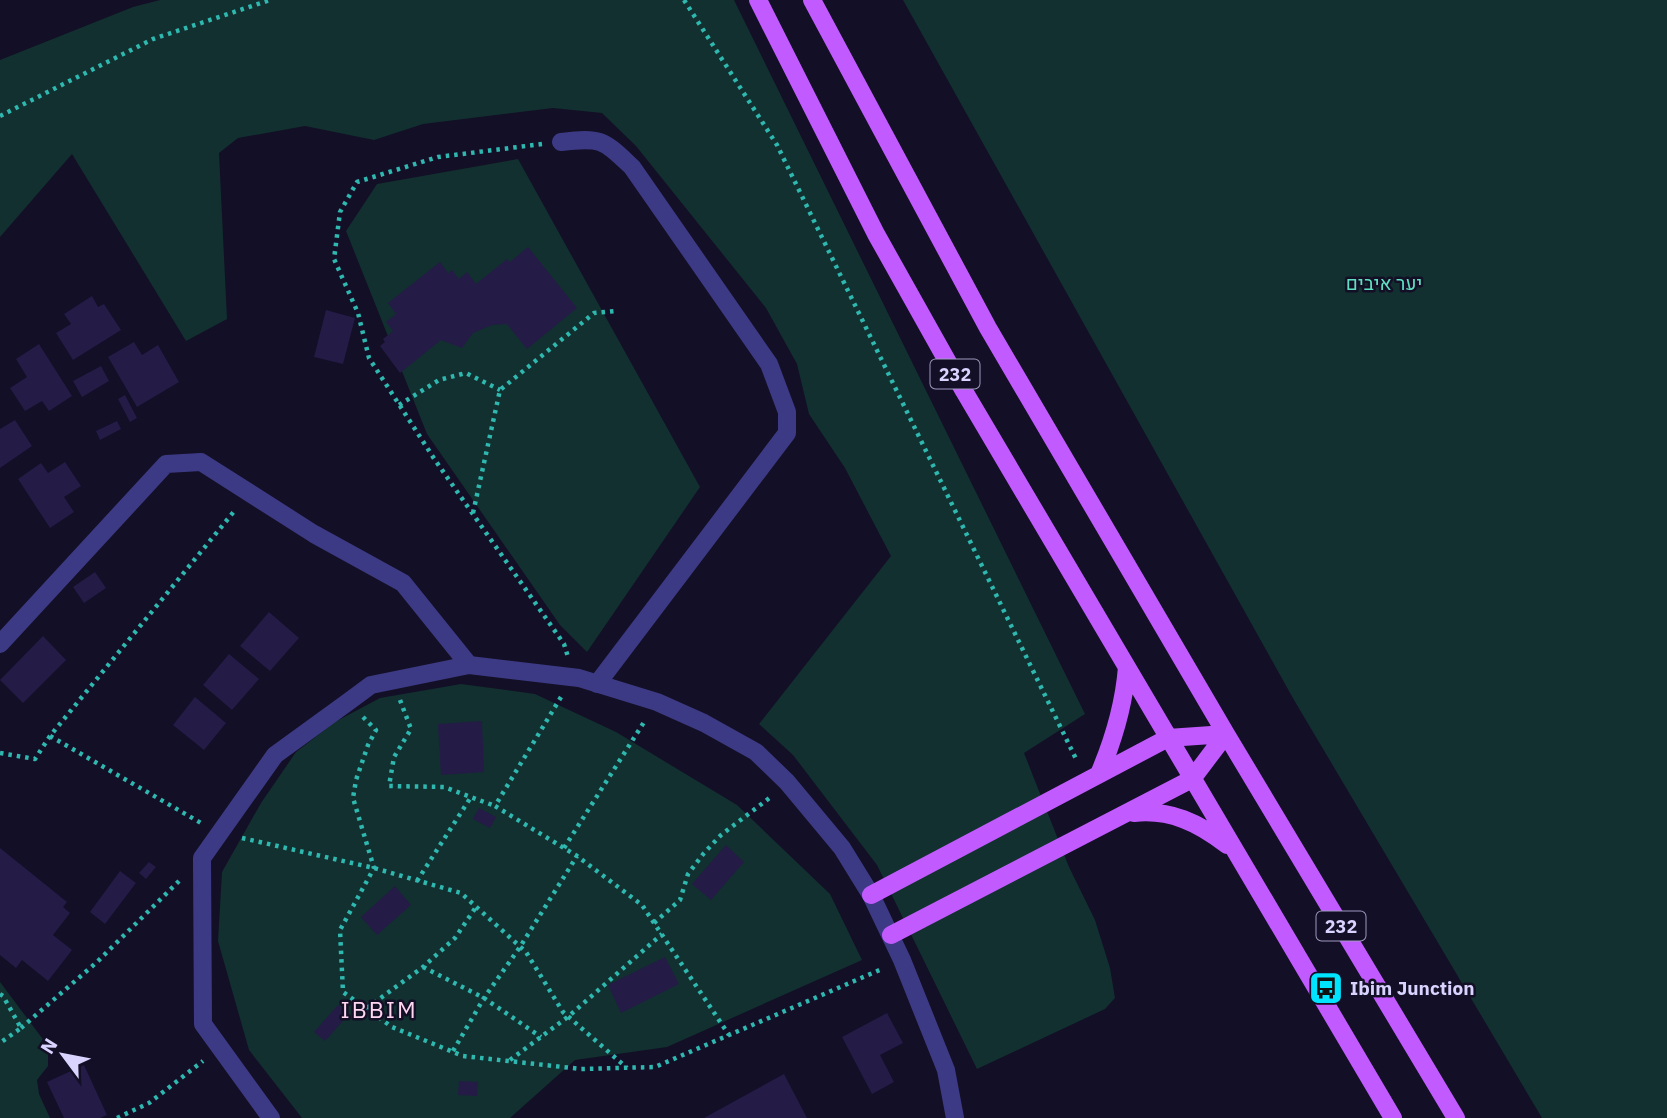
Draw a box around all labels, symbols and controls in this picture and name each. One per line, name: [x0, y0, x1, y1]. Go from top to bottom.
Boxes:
park label: יער איבים: [1346, 271, 1422, 295]
road number: 232: [930, 360, 979, 388]
road number: 232: [1316, 911, 1366, 940]
bus stop icon: Ibim Junction: [1307, 969, 1345, 1007]
place label: Ibim Junction: [1350, 976, 1475, 1000]
district label: IBBIM: [340, 994, 418, 1024]
north arrow: [28, 1020, 98, 1090]
text: N: [35, 1034, 62, 1058]

